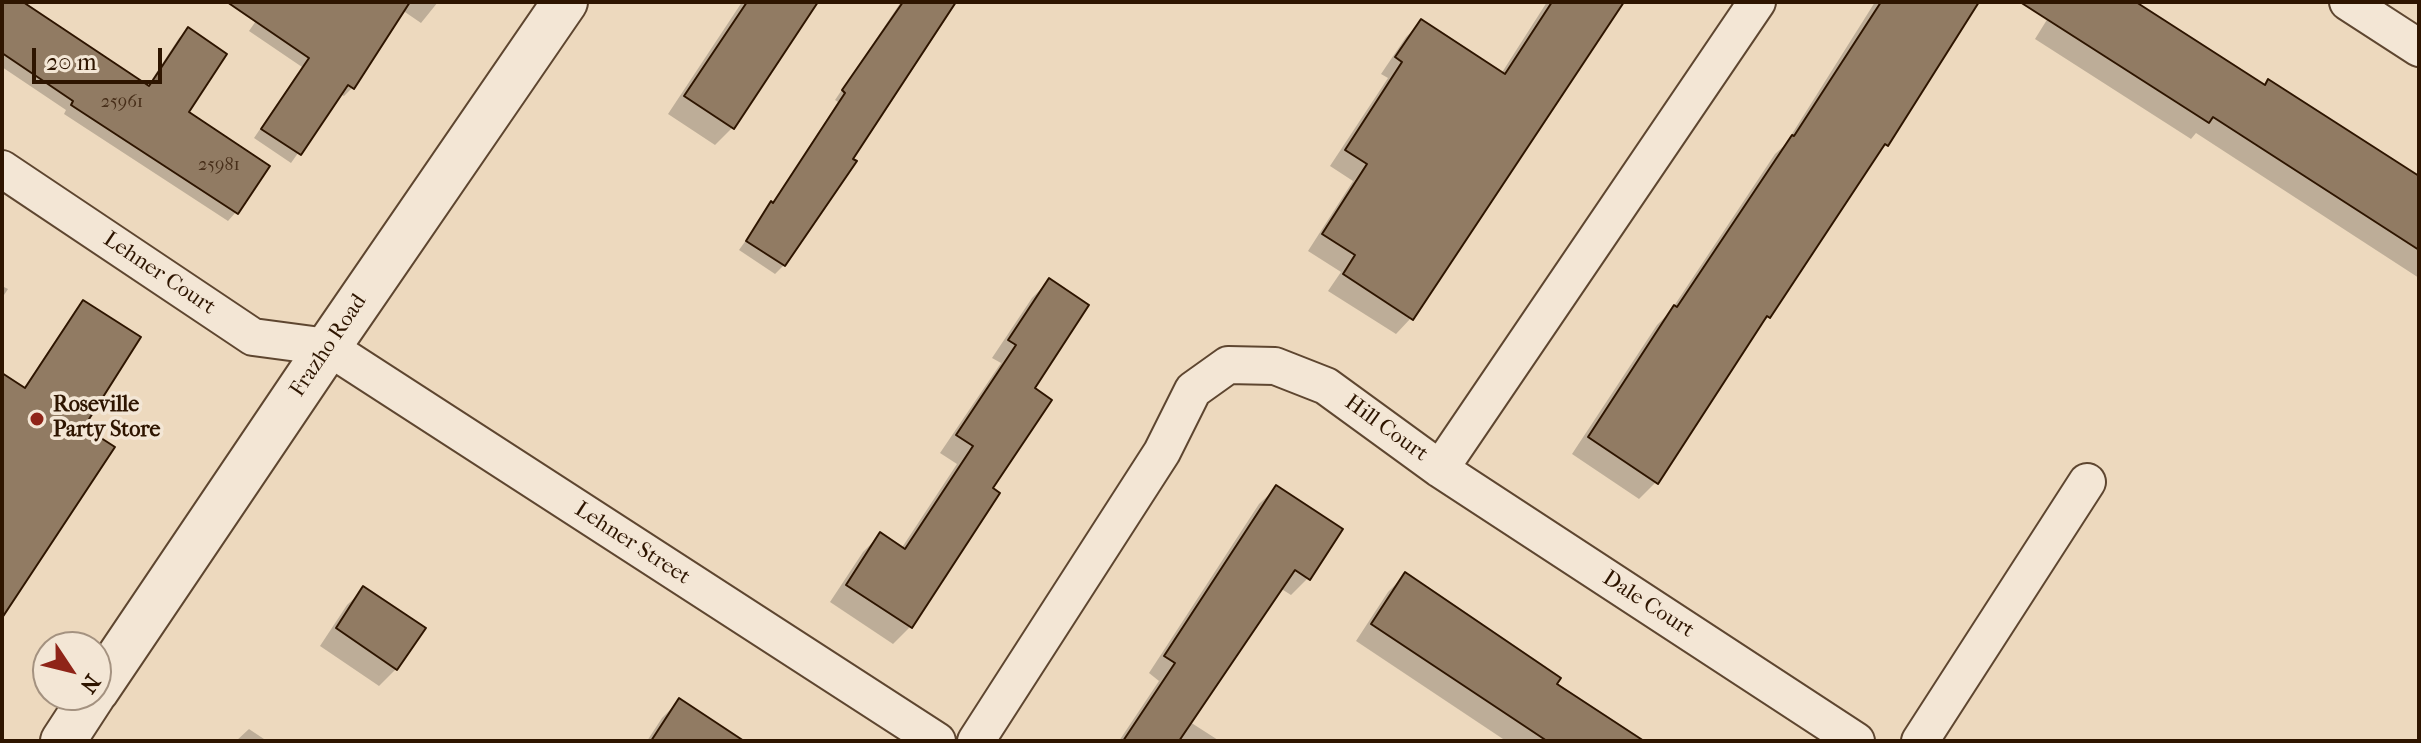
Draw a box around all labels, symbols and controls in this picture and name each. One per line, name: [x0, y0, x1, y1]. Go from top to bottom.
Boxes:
scale bar: [36, 32, 166, 82]
text: 20 m: [46, 48, 97, 76]
house number: 25961: [101, 92, 143, 114]
house number: 25981: [198, 155, 240, 177]
street label: Lehner Court: [98, 227, 220, 321]
street label: Frazho Road: [285, 290, 373, 402]
street label: Hill Court: [1339, 390, 1433, 468]
place label: Roseville Party Store: [53, 393, 160, 444]
marker: Roseville Party Store: [28, 410, 46, 428]
street label: Lehner Street: [569, 497, 695, 591]
street label: Dale Court: [1597, 566, 1699, 644]
north arrow: [32, 631, 112, 711]
text: N: [75, 669, 105, 698]

